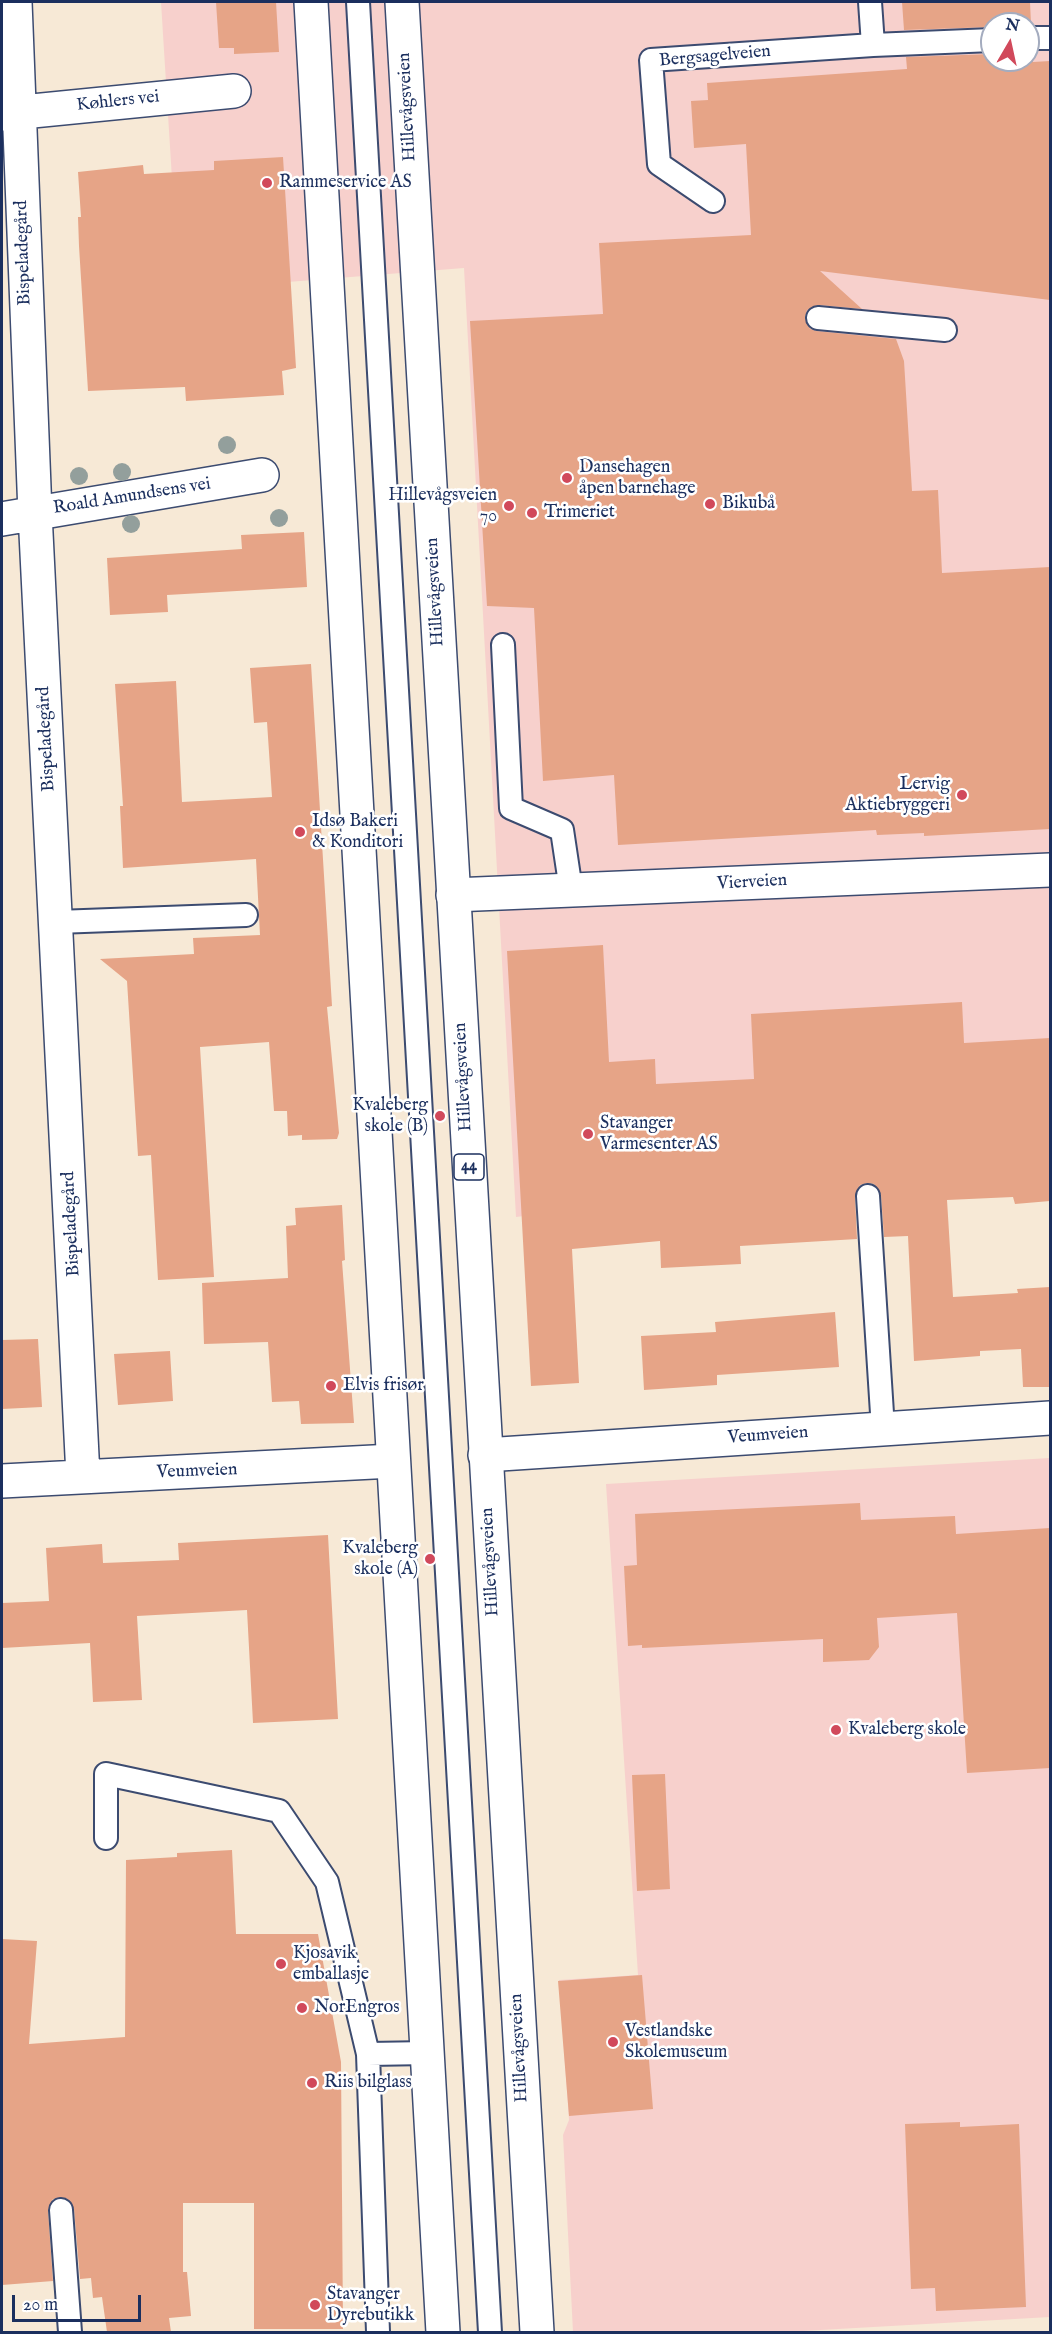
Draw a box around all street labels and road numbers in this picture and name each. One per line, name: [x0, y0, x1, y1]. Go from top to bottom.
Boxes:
street label: Bergsagelveien: [658, 41, 772, 73]
street label: Hillevågsveien: [394, 52, 422, 162]
street label: Køhlers vei: [76, 87, 160, 117]
street label: Bispeladegård: [11, 200, 37, 306]
street label: Roald Amundsens vei: [52, 474, 212, 520]
street label: Hillevågsveien: [422, 537, 450, 647]
street label: Bispeladegård: [33, 686, 61, 792]
street label: Vierveien: [716, 870, 788, 896]
street label: Hillevågsveien: [450, 1022, 478, 1132]
road number: 44: [454, 1154, 484, 1180]
street label: Bispeladegård: [58, 1171, 86, 1277]
street label: Veumveien: [727, 1422, 809, 1450]
street label: Veumveien: [156, 1460, 238, 1484]
street label: Hillevågsveien: [477, 1507, 505, 1617]
street label: Hillevågsveien: [506, 1993, 534, 2103]

